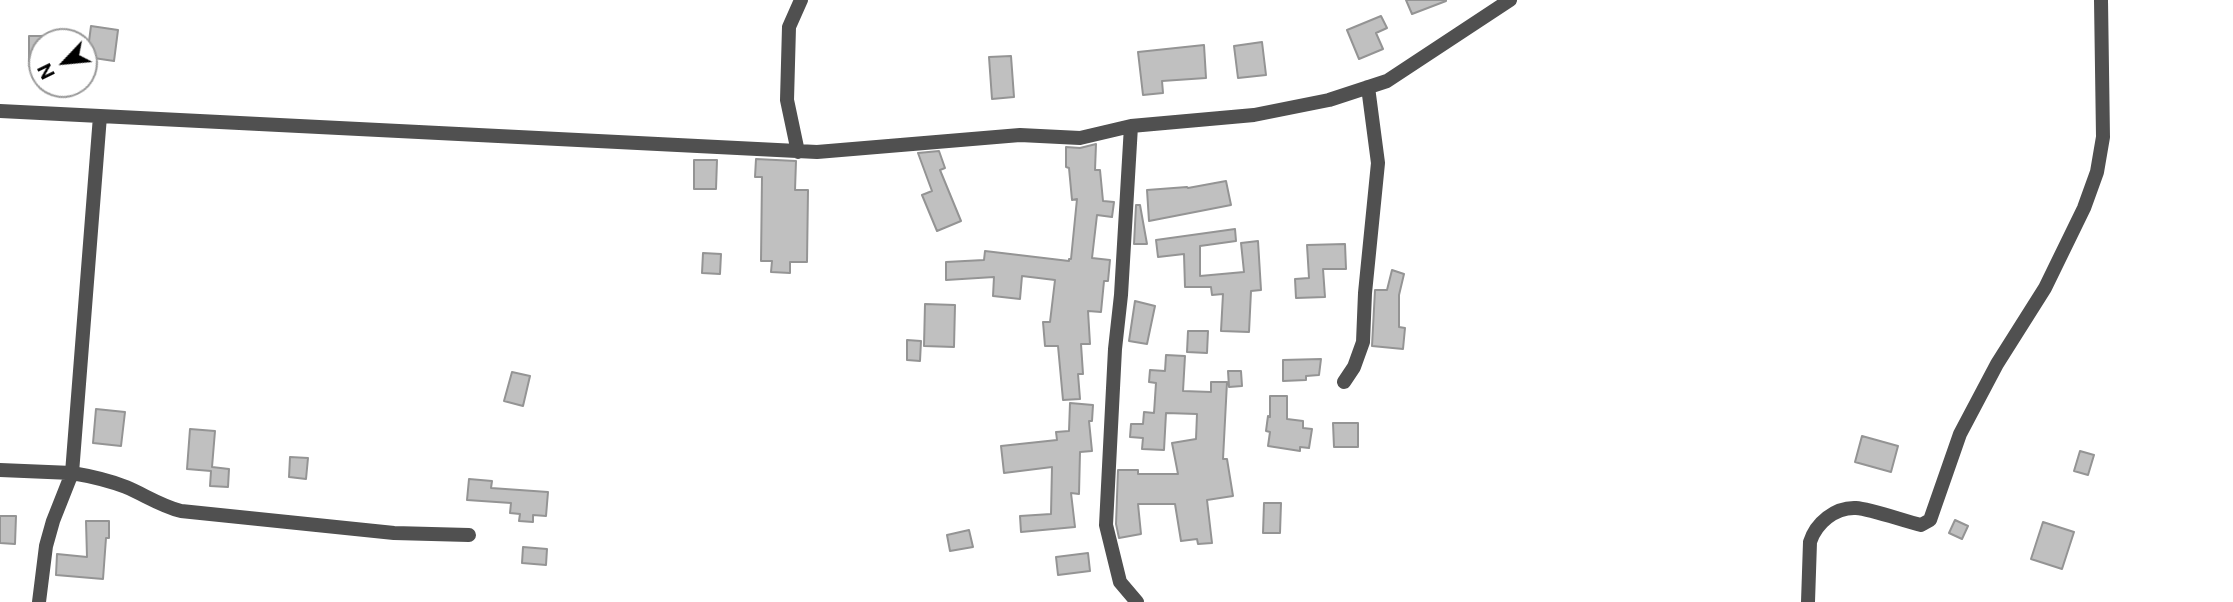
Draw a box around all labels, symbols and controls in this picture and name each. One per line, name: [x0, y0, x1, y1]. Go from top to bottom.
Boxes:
north arrow: [28, 28, 98, 98]
text: N: [33, 60, 59, 83]

